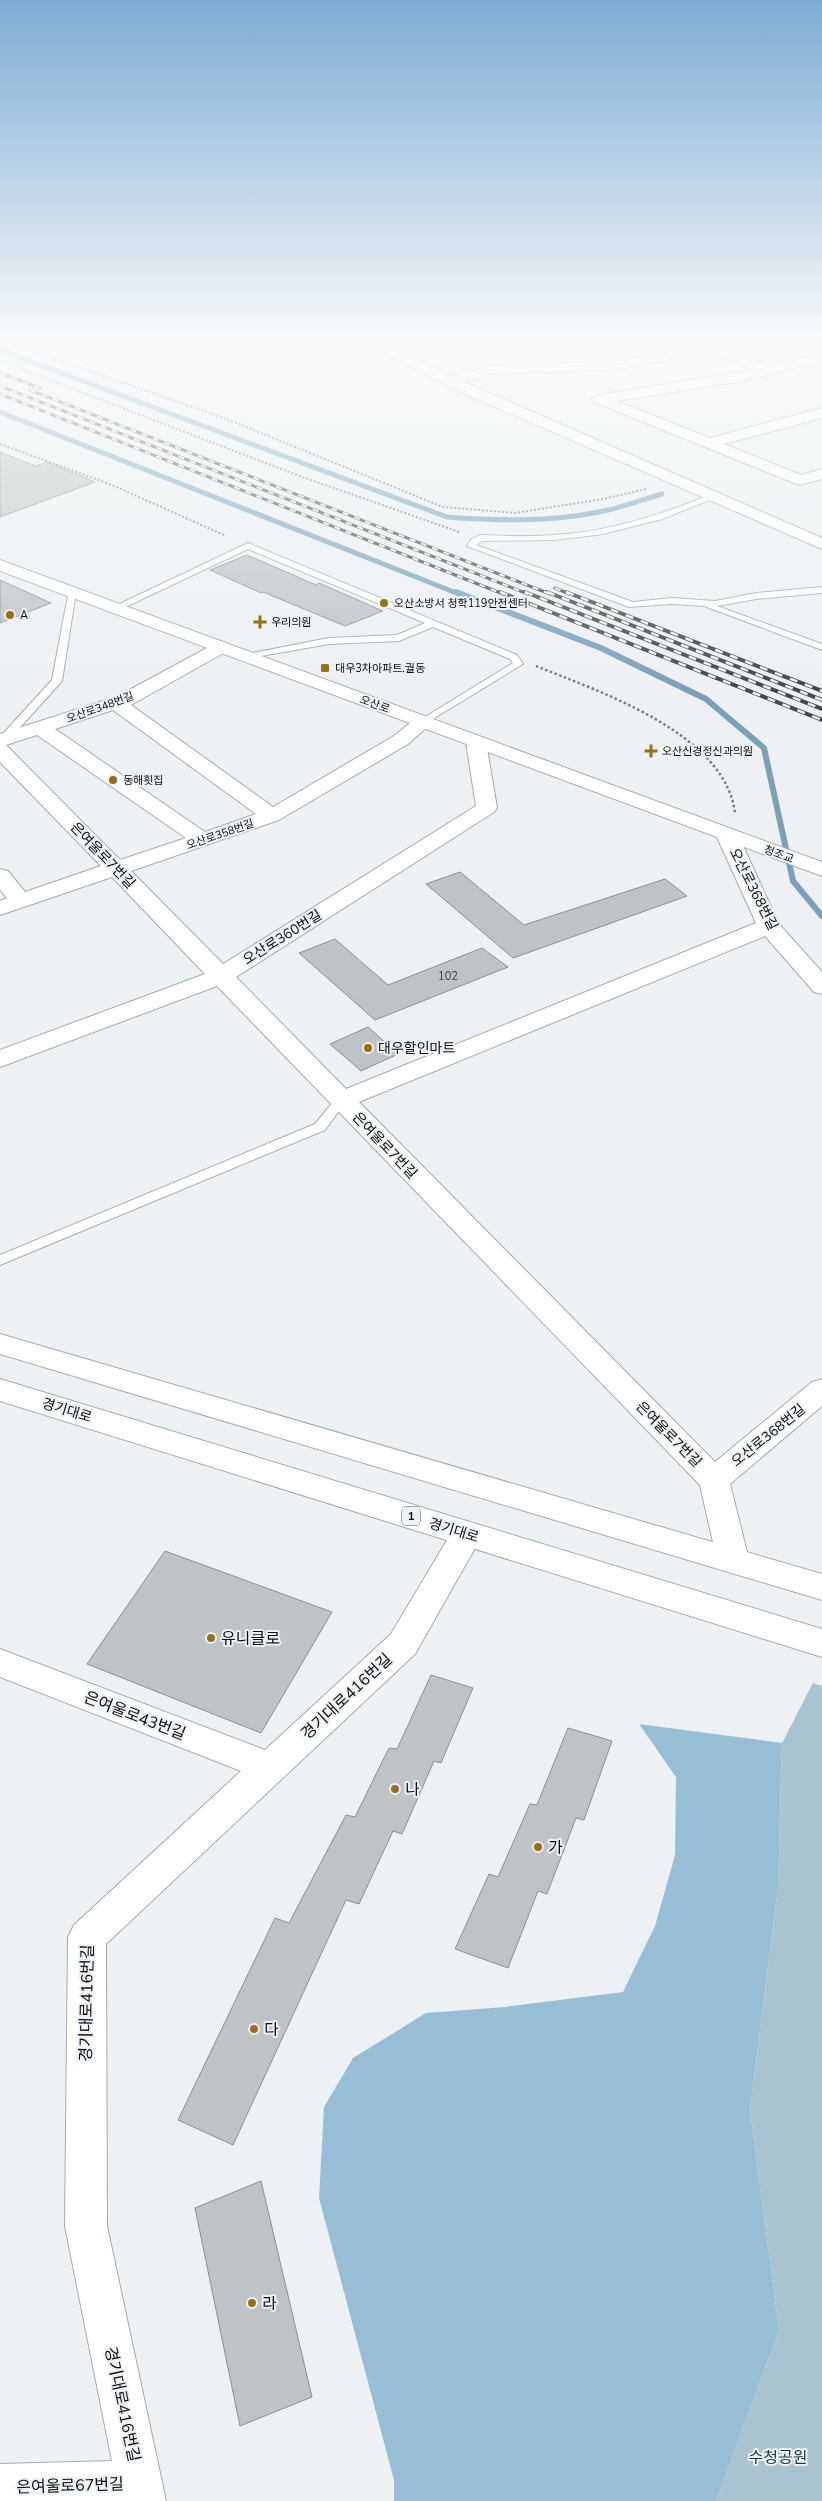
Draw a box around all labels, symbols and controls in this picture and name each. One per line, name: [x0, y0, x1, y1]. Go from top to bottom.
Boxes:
place label: 오산소방서 청학119안전센터: [394, 596, 528, 611]
marker: 오산소방서 청학119안전센터: [378, 597, 390, 609]
place label: A: [20, 608, 28, 623]
marker: A: [4, 609, 16, 621]
marker: 우리의원: [253, 615, 267, 629]
place label: 우리의원: [271, 615, 311, 630]
place label: 대우3차아파트.궐동: [335, 661, 425, 676]
marker: 대우3차아파트.궐동: [319, 662, 331, 674]
street label: 오산로348번길: [65, 688, 136, 727]
street label: 오산로: [358, 692, 392, 717]
marker: 오산신경정신과의원: [644, 744, 658, 758]
place label: 오산신경정신과의원: [662, 744, 753, 759]
place label: 동해횟집: [123, 773, 163, 788]
marker: 동해횟집: [107, 774, 119, 786]
street label: 오산로358번길: [184, 816, 256, 853]
street label: 은여울로7번길: [66, 818, 139, 893]
street label: 청조교: [762, 842, 796, 867]
street label: 오산로368번길: [725, 845, 782, 933]
street label: 오산로360번길: [239, 906, 325, 969]
house number: 102: [438, 969, 458, 984]
place label: 대우할인마트: [378, 1039, 455, 1058]
marker: 대우할인마트: [362, 1042, 374, 1054]
street label: 은여울로7번길: [348, 1108, 421, 1183]
street label: 경기대로: [39, 1394, 94, 1427]
street label: 은여울로7번길: [632, 1397, 706, 1471]
street label: 오산로368번길: [728, 1400, 809, 1471]
road number: 1: [402, 1506, 420, 1525]
street label: 경기대로: [426, 1514, 481, 1547]
place label: 유니클로: [221, 1628, 280, 1650]
marker: 유니클로: [205, 1632, 217, 1644]
street label: 경기대로416번길: [296, 1649, 397, 1745]
street label: 은여울로43번길: [81, 1686, 189, 1745]
place label: 나: [405, 1779, 420, 1801]
marker: 나: [389, 1783, 401, 1795]
place label: 가: [548, 1837, 563, 1859]
marker: 가: [532, 1841, 544, 1853]
street label: 경기대로416번길: [75, 1944, 99, 2062]
place label: 다: [264, 2019, 279, 2041]
marker: 다: [248, 2023, 260, 2035]
place label: 라: [262, 2293, 277, 2315]
marker: 라: [246, 2297, 258, 2309]
street label: 경기대로416번길: [99, 2345, 145, 2464]
park label: 수청공원: [749, 2447, 807, 2469]
street label: 은여울로67번길: [16, 2473, 124, 2499]

